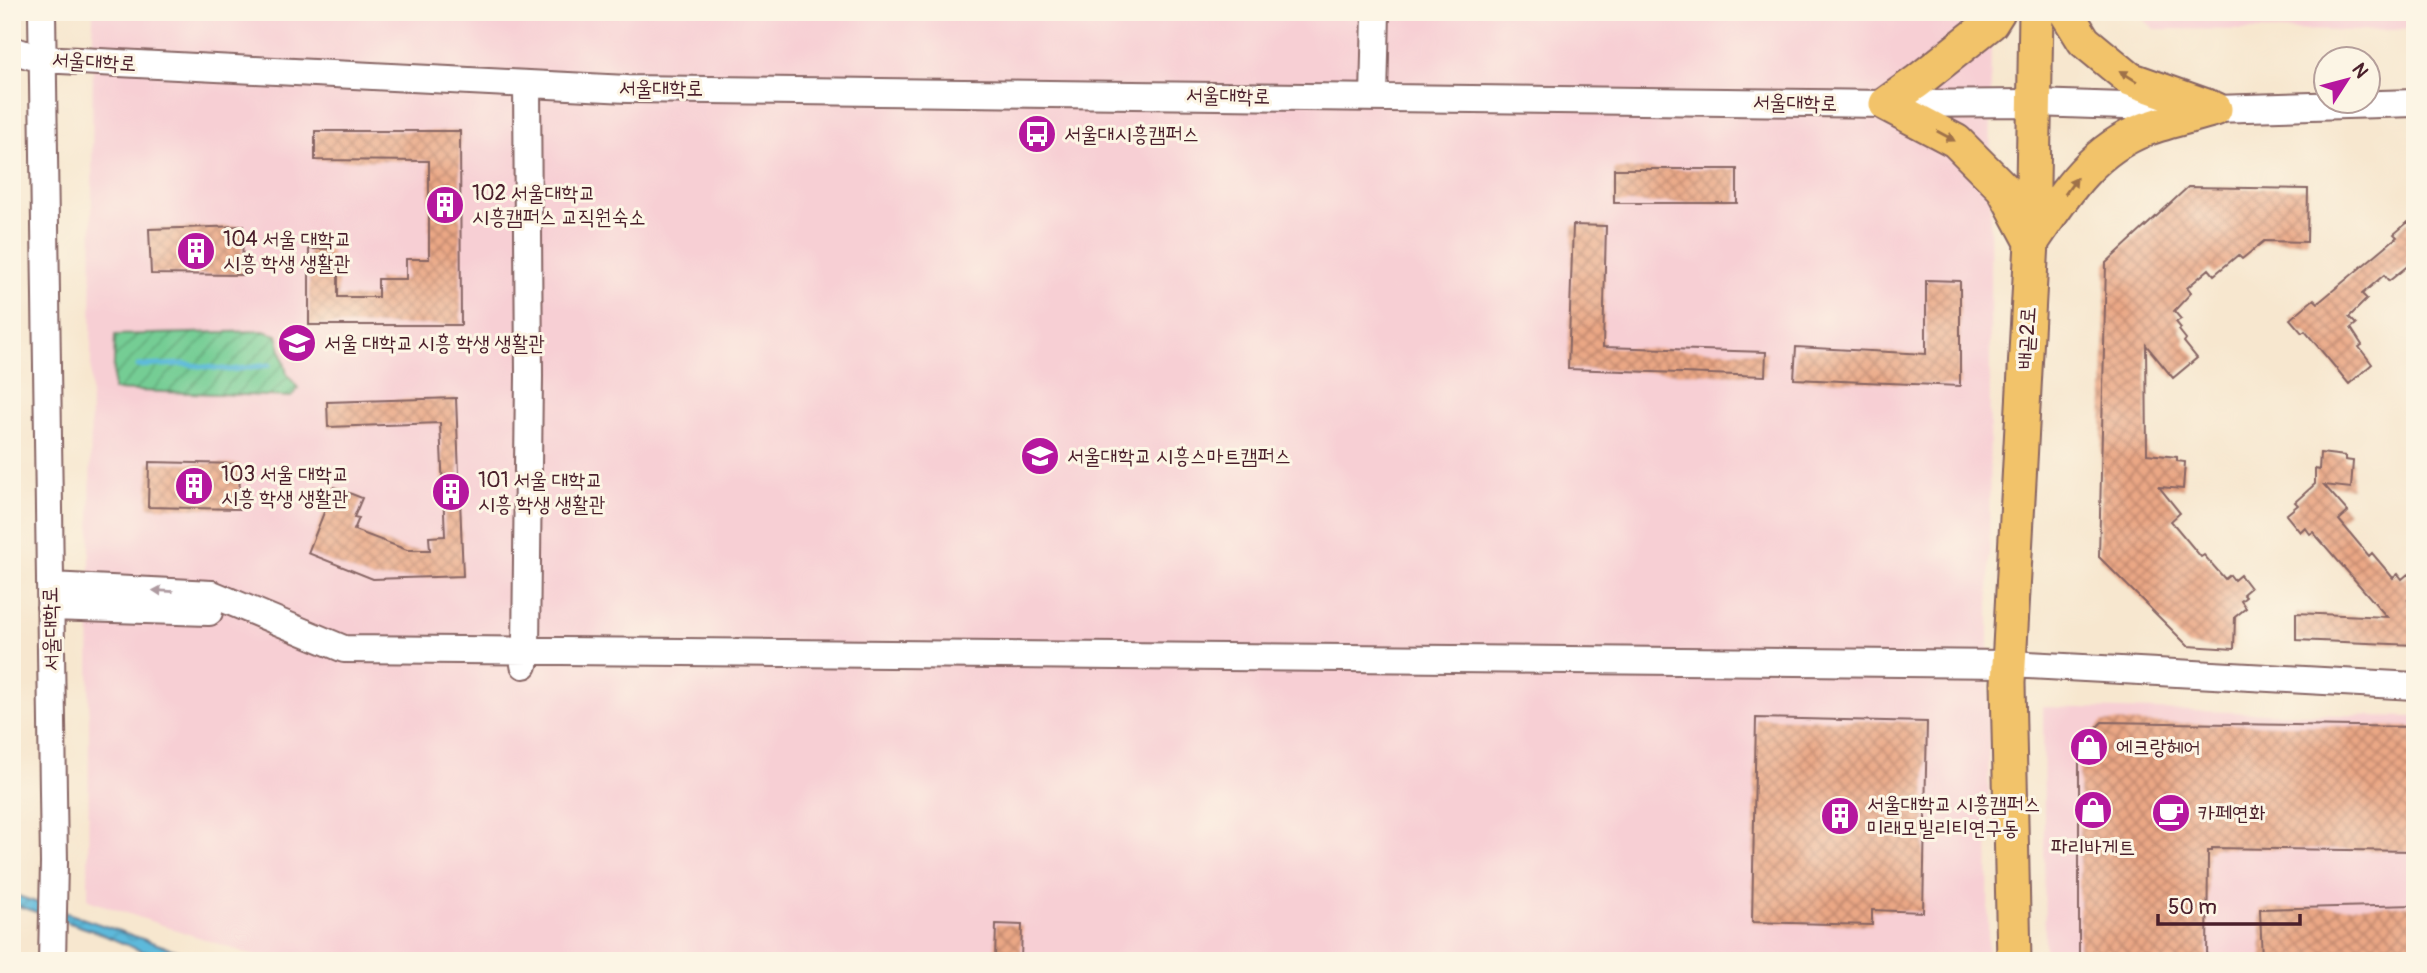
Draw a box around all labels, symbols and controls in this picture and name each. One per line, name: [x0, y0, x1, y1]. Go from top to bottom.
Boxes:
street label: 서울대학로: [51, 46, 137, 78]
north arrow: [2312, 46, 2382, 116]
text: N: [2346, 58, 2374, 83]
one-way arrow: [2119, 69, 2138, 82]
street label: 서울대학로: [619, 75, 703, 102]
street label: 서울대학로: [1186, 82, 1270, 110]
street label: 서울대학로: [1753, 89, 1837, 117]
bus stop icon: 서울대시흥캠퍼스: [1016, 113, 1058, 155]
place label: 서울대시흥캠퍼스: [1064, 121, 1199, 148]
one-way arrow: [1936, 130, 1956, 142]
one-way arrow: [2064, 177, 2078, 195]
place label: 102 서울대학교 시흥캠퍼스 교직원숙소: [472, 180, 646, 231]
building icon: 102 서울대학교 시흥캠퍼스 교직원숙소: [424, 184, 466, 226]
place label: 104 서울 대학교 시흥 학생 생활관: [223, 226, 351, 277]
building icon: 104 서울 대학교 시흥 학생 생활관: [175, 230, 217, 272]
street label: 배곧2로: [2012, 306, 2042, 370]
school or university icon: 서울 대학교 시흥 학생 생활관: [276, 322, 318, 364]
place label: 서울 대학교 시흥 학생 생활관: [324, 330, 545, 357]
school or university icon: 서울대학교 시흥스마트캠퍼스: [1019, 435, 1061, 477]
place label: 서울대학교 시흥스마트캠퍼스: [1067, 443, 1291, 470]
place label: 103 서울 대학교 시흥 학생 생활관: [221, 461, 349, 512]
building icon: 103 서울 대학교 시흥 학생 생활관: [173, 465, 215, 507]
place label: 101 서울 대학교 시흥 학생 생활관: [478, 467, 606, 518]
building icon: 101 서울 대학교 시흥 학생 생활관: [430, 471, 472, 513]
one-way arrow: [152, 586, 174, 597]
street label: 서울대학로: [37, 587, 65, 671]
shop icon: 에크랑헤어: [2068, 726, 2110, 768]
place label: 에크랑헤어: [2116, 734, 2201, 761]
shop icon: 파리바게트: [2072, 789, 2114, 831]
place label: 서울대학교 시흥캠퍼스 미래모빌리티연구동: [1867, 791, 2041, 842]
cafe icon: 카페연화: [2150, 792, 2192, 834]
building icon: 서울대학교 시흥캠퍼스 미래모빌리티연구동: [1819, 795, 1861, 837]
place label: 카페연화: [2198, 800, 2266, 827]
place label: 파리바게트: [2051, 834, 2135, 861]
scale bar: [2158, 882, 2299, 926]
text: 50 m: [2168, 894, 2217, 921]

